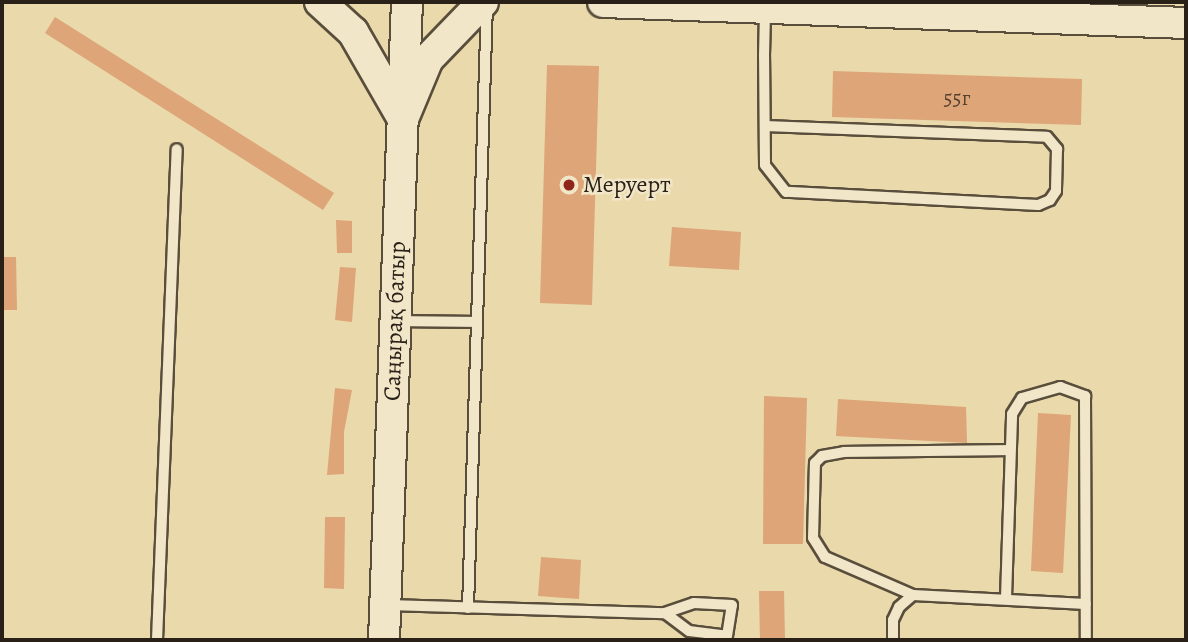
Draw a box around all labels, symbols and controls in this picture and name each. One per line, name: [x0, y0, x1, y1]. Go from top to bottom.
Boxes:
house number: 55г: [944, 85, 970, 111]
place label: Меруерт: [583, 171, 671, 199]
marker: Меруерт: [561, 177, 577, 193]
street label: Саңырақ батыр: [378, 241, 412, 401]

